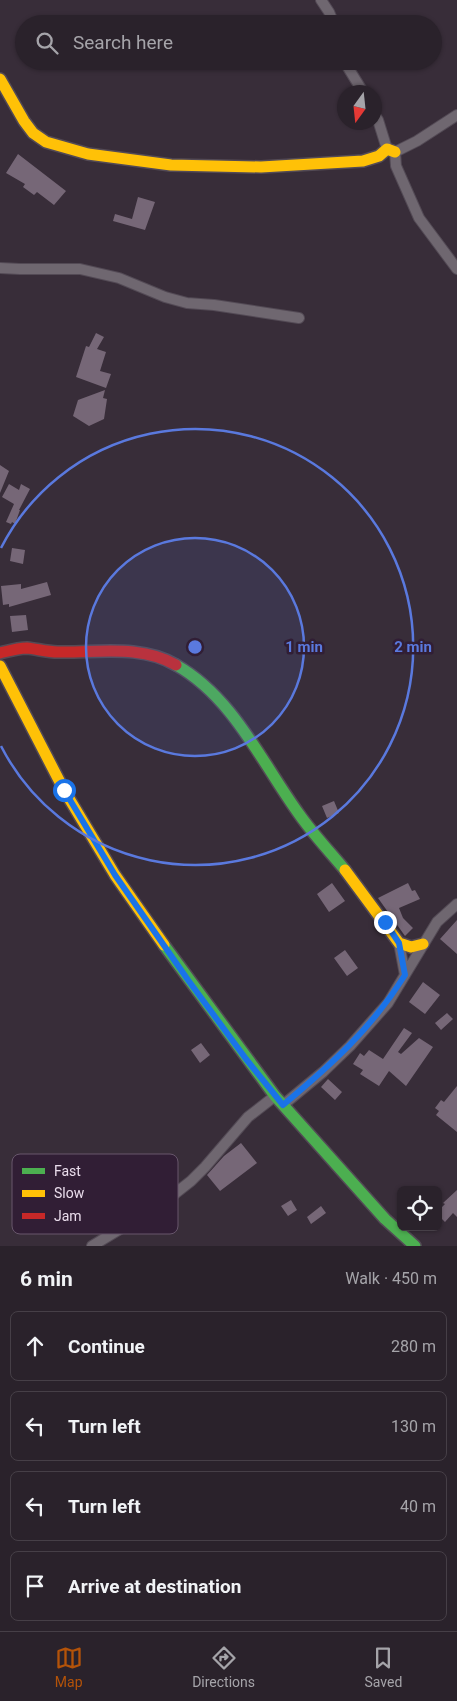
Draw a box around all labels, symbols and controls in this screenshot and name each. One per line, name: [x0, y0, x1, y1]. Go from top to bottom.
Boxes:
search box: [15, 15, 442, 70]
icon: search: [33, 29, 61, 57]
text: Search here: [73, 31, 173, 54]
north arrow: [337, 85, 382, 130]
centre of rings: [186, 638, 204, 656]
text: 1 min: [285, 638, 323, 656]
text: 2 min: [394, 638, 432, 656]
route start: [53, 779, 76, 802]
route end: [374, 911, 397, 934]
legend: [12, 1154, 178, 1234]
text: Fast: [54, 1163, 81, 1179]
text: Slow: [54, 1185, 85, 1201]
map controls: [397, 1186, 442, 1231]
button: locate: [397, 1186, 442, 1231]
text: Jam: [54, 1208, 82, 1224]
text: 6 min: [20, 1267, 73, 1291]
text: Walk · 450 m: [345, 1269, 437, 1288]
icon: ahead: [21, 1332, 49, 1360]
text: Continue: [68, 1335, 145, 1358]
text: 280 m: [391, 1337, 436, 1356]
icon: left: [21, 1412, 49, 1440]
text: Turn left: [68, 1415, 141, 1438]
text: 130 m: [391, 1417, 436, 1436]
icon: left: [21, 1492, 49, 1520]
text: Turn left: [68, 1495, 141, 1518]
text: 40 m: [400, 1497, 436, 1516]
icon: arrive: [21, 1572, 49, 1600]
text: Arrive at destination: [68, 1575, 241, 1598]
tab: Map: [55, 1644, 83, 1690]
tab: Directions: [192, 1644, 255, 1690]
tab: Saved: [364, 1644, 402, 1690]

